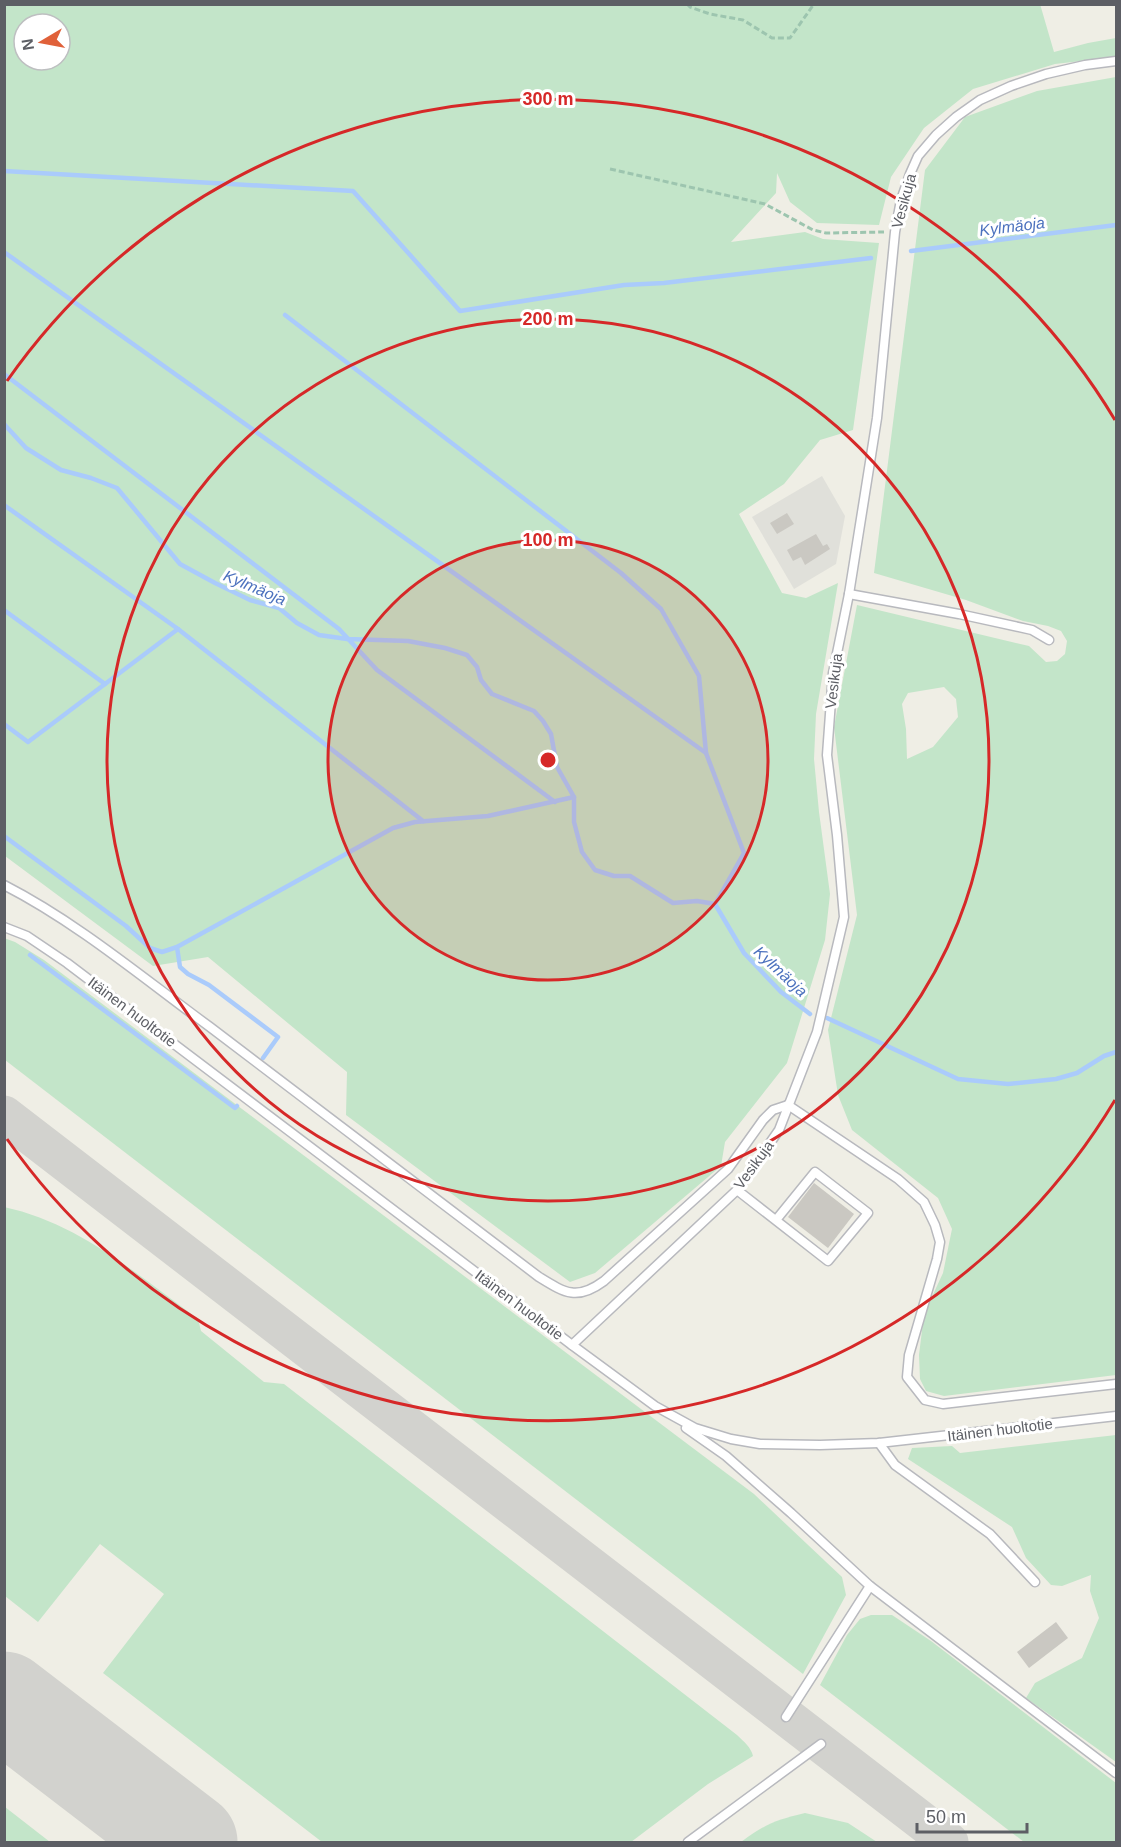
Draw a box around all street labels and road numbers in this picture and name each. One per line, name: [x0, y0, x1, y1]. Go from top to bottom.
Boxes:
street label: Vesikuja: [888, 171, 919, 230]
street label: Vesikuja: [822, 652, 845, 710]
street label: Itäinen huoltotie: [85, 973, 180, 1050]
street label: Vesikuja: [730, 1137, 777, 1192]
street label: Itäinen huoltotie: [472, 1266, 567, 1343]
street label: Itäinen huoltotie: [946, 1415, 1054, 1444]

